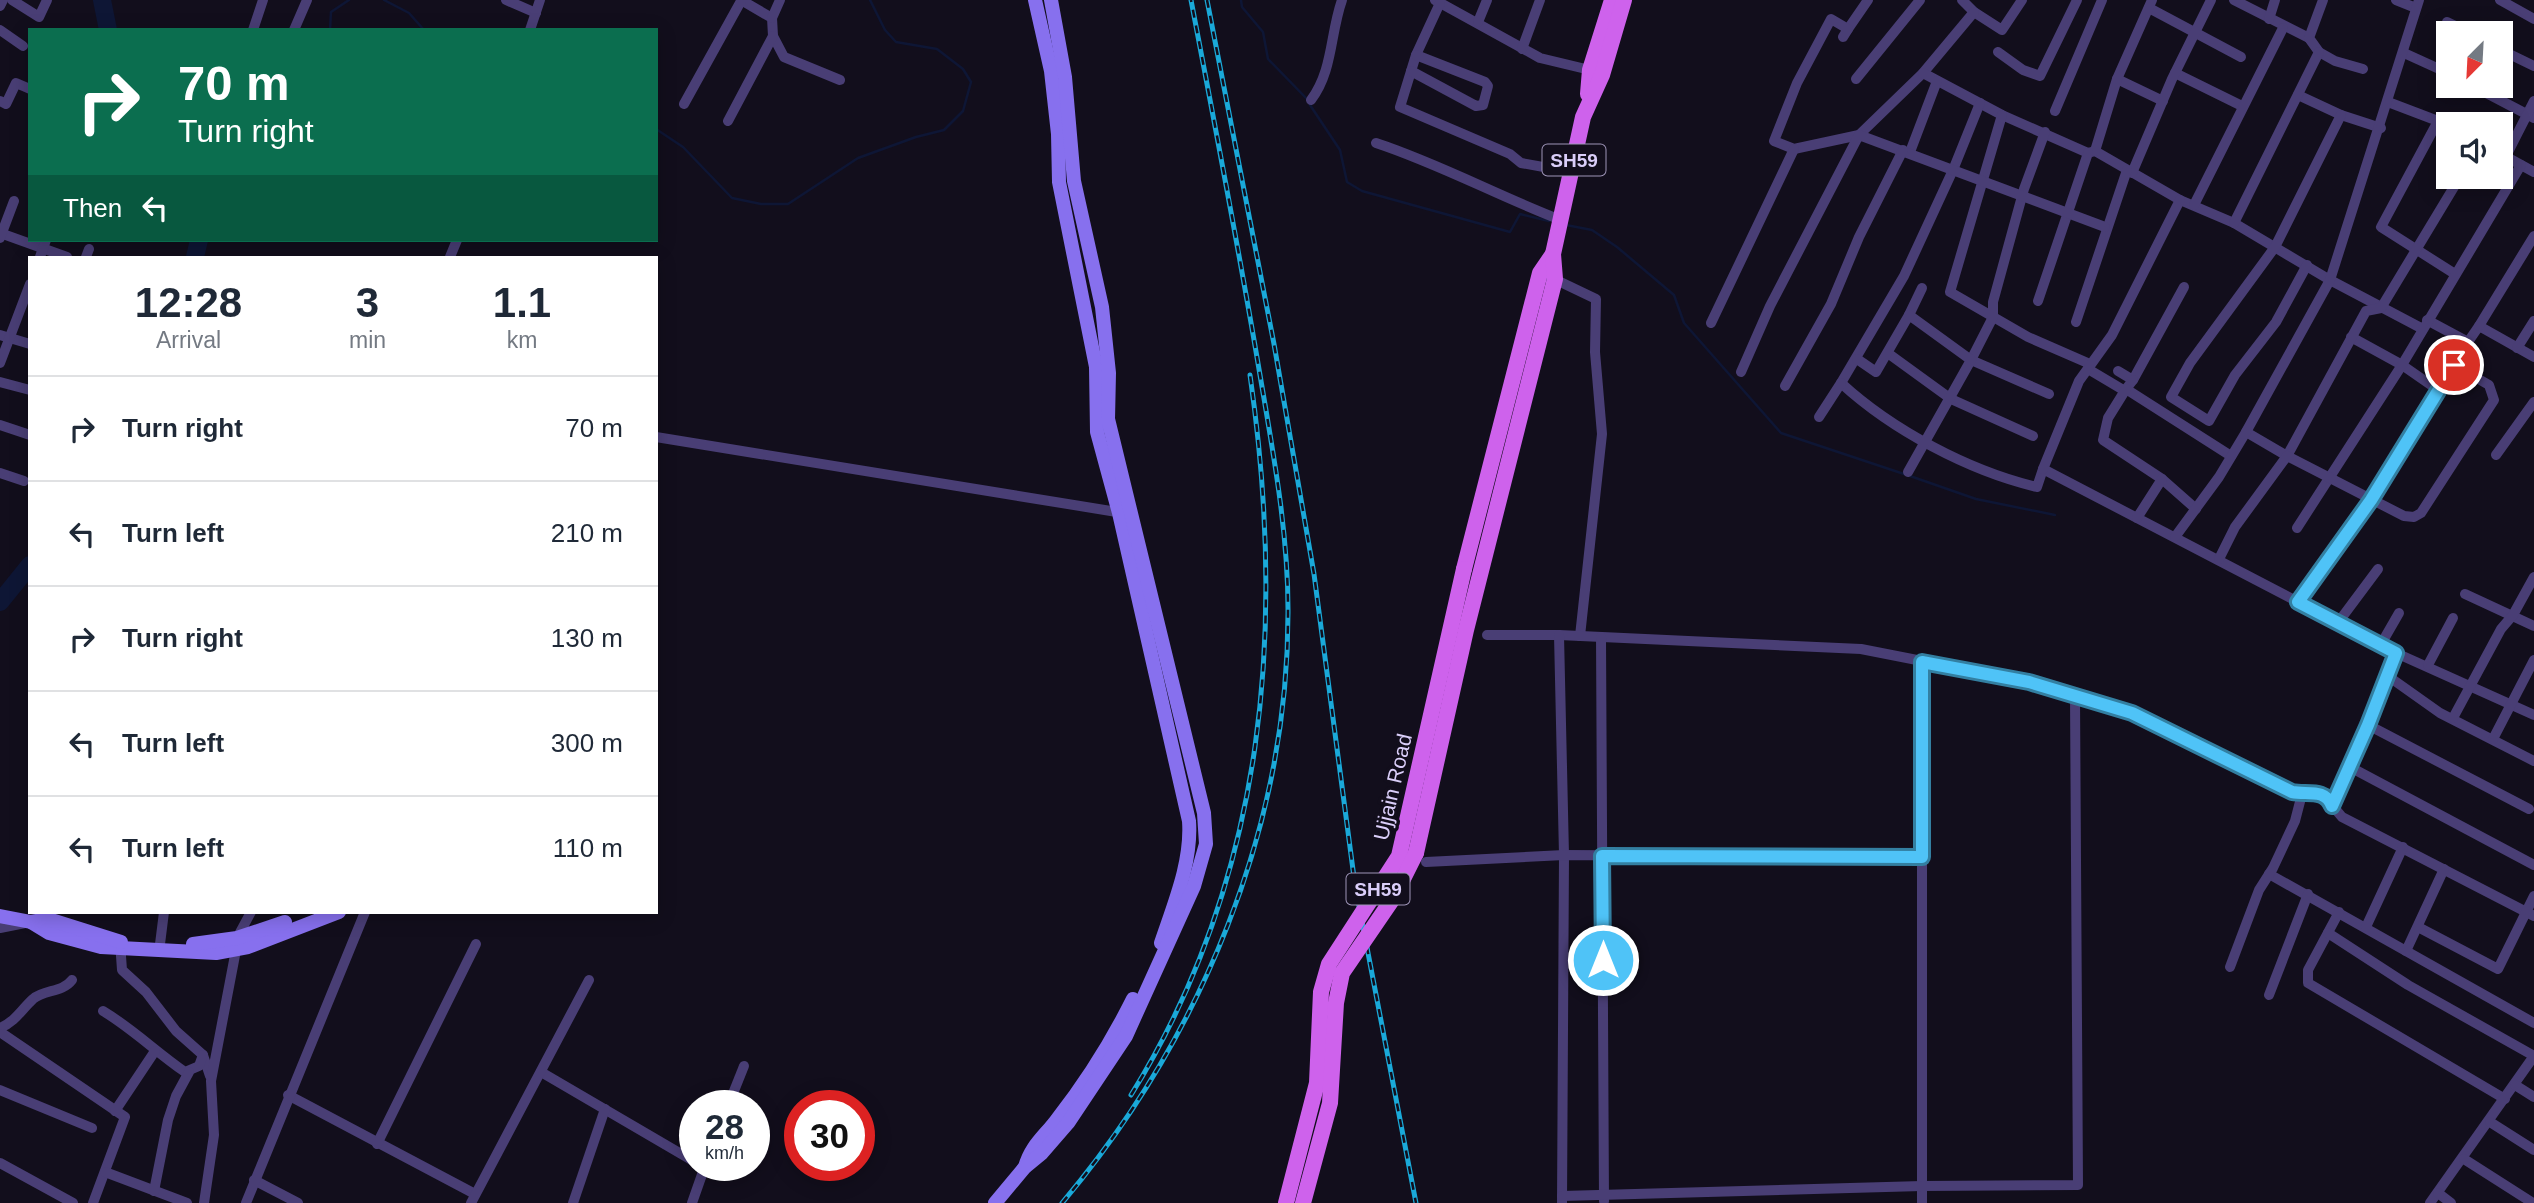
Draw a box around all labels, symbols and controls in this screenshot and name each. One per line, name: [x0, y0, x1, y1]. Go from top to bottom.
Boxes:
north arrow: [2436, 21, 2513, 98]
map controls: [2436, 21, 2513, 189]
icon: right: [63, 56, 154, 147]
text: 70 m: [178, 56, 290, 110]
button: sound: [2436, 112, 2513, 189]
text: Turn right: [178, 113, 314, 149]
road number: SH59: [1542, 144, 1606, 176]
icon: left: [136, 189, 174, 227]
text: Then: [63, 193, 122, 223]
text: 12:28: [135, 279, 242, 326]
text: 3: [356, 279, 379, 326]
text: 1.1: [493, 279, 551, 326]
text: Arrival: [156, 327, 221, 353]
text: min: [349, 327, 386, 353]
text: km: [507, 327, 537, 353]
pin: [2424, 335, 2484, 395]
icon: arrive: [2435, 346, 2473, 384]
icon: right: [63, 410, 101, 448]
text: Turn right: [122, 413, 243, 443]
text: 70 m: [565, 413, 623, 443]
icon: left: [63, 515, 101, 553]
text: Turn left: [122, 518, 224, 548]
text: 210 m: [551, 518, 623, 548]
icon: right: [63, 620, 101, 658]
text: Turn right: [122, 623, 243, 653]
text: 130 m: [551, 623, 623, 653]
icon: left: [63, 725, 101, 763]
text: Turn left: [122, 728, 224, 758]
text: 300 m: [551, 728, 623, 758]
street label: Ujjain Road: [1369, 731, 1416, 842]
icon: left: [63, 830, 101, 868]
text: Turn left: [122, 833, 224, 863]
text: 110 m: [553, 833, 623, 863]
road number: SH59: [1346, 874, 1410, 904]
position arrow: [1566, 923, 1640, 997]
speed limit sign: 30: [784, 1090, 875, 1181]
text: 28: [705, 1107, 744, 1146]
text: km/h: [705, 1143, 744, 1163]

